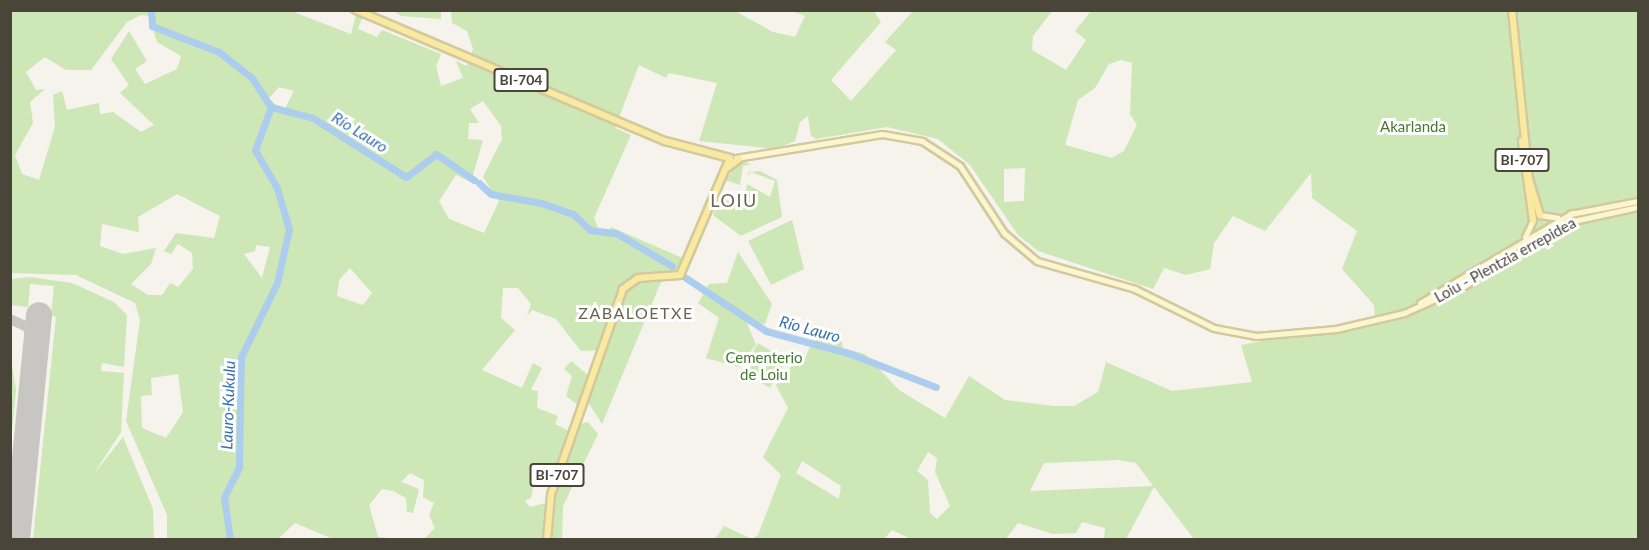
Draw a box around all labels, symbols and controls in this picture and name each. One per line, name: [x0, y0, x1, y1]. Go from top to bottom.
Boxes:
road number: BI-704: [492, 69, 550, 91]
water label: Río Lauro: [328, 107, 392, 157]
park label: Akarlanda: [1380, 118, 1446, 136]
road number: BI-707: [1494, 149, 1550, 171]
district label: LOIU: [710, 189, 758, 211]
street label: Loiu - Plentzia errepidea: [1431, 214, 1579, 306]
district label: ZABALOETXE: [578, 303, 694, 323]
water label: Río Lauro: [777, 312, 843, 346]
park label: Cementerio de Loiu: [725, 348, 803, 383]
water label: Lauro-Kukulu: [217, 360, 239, 450]
road number: BI-707: [528, 464, 586, 486]

